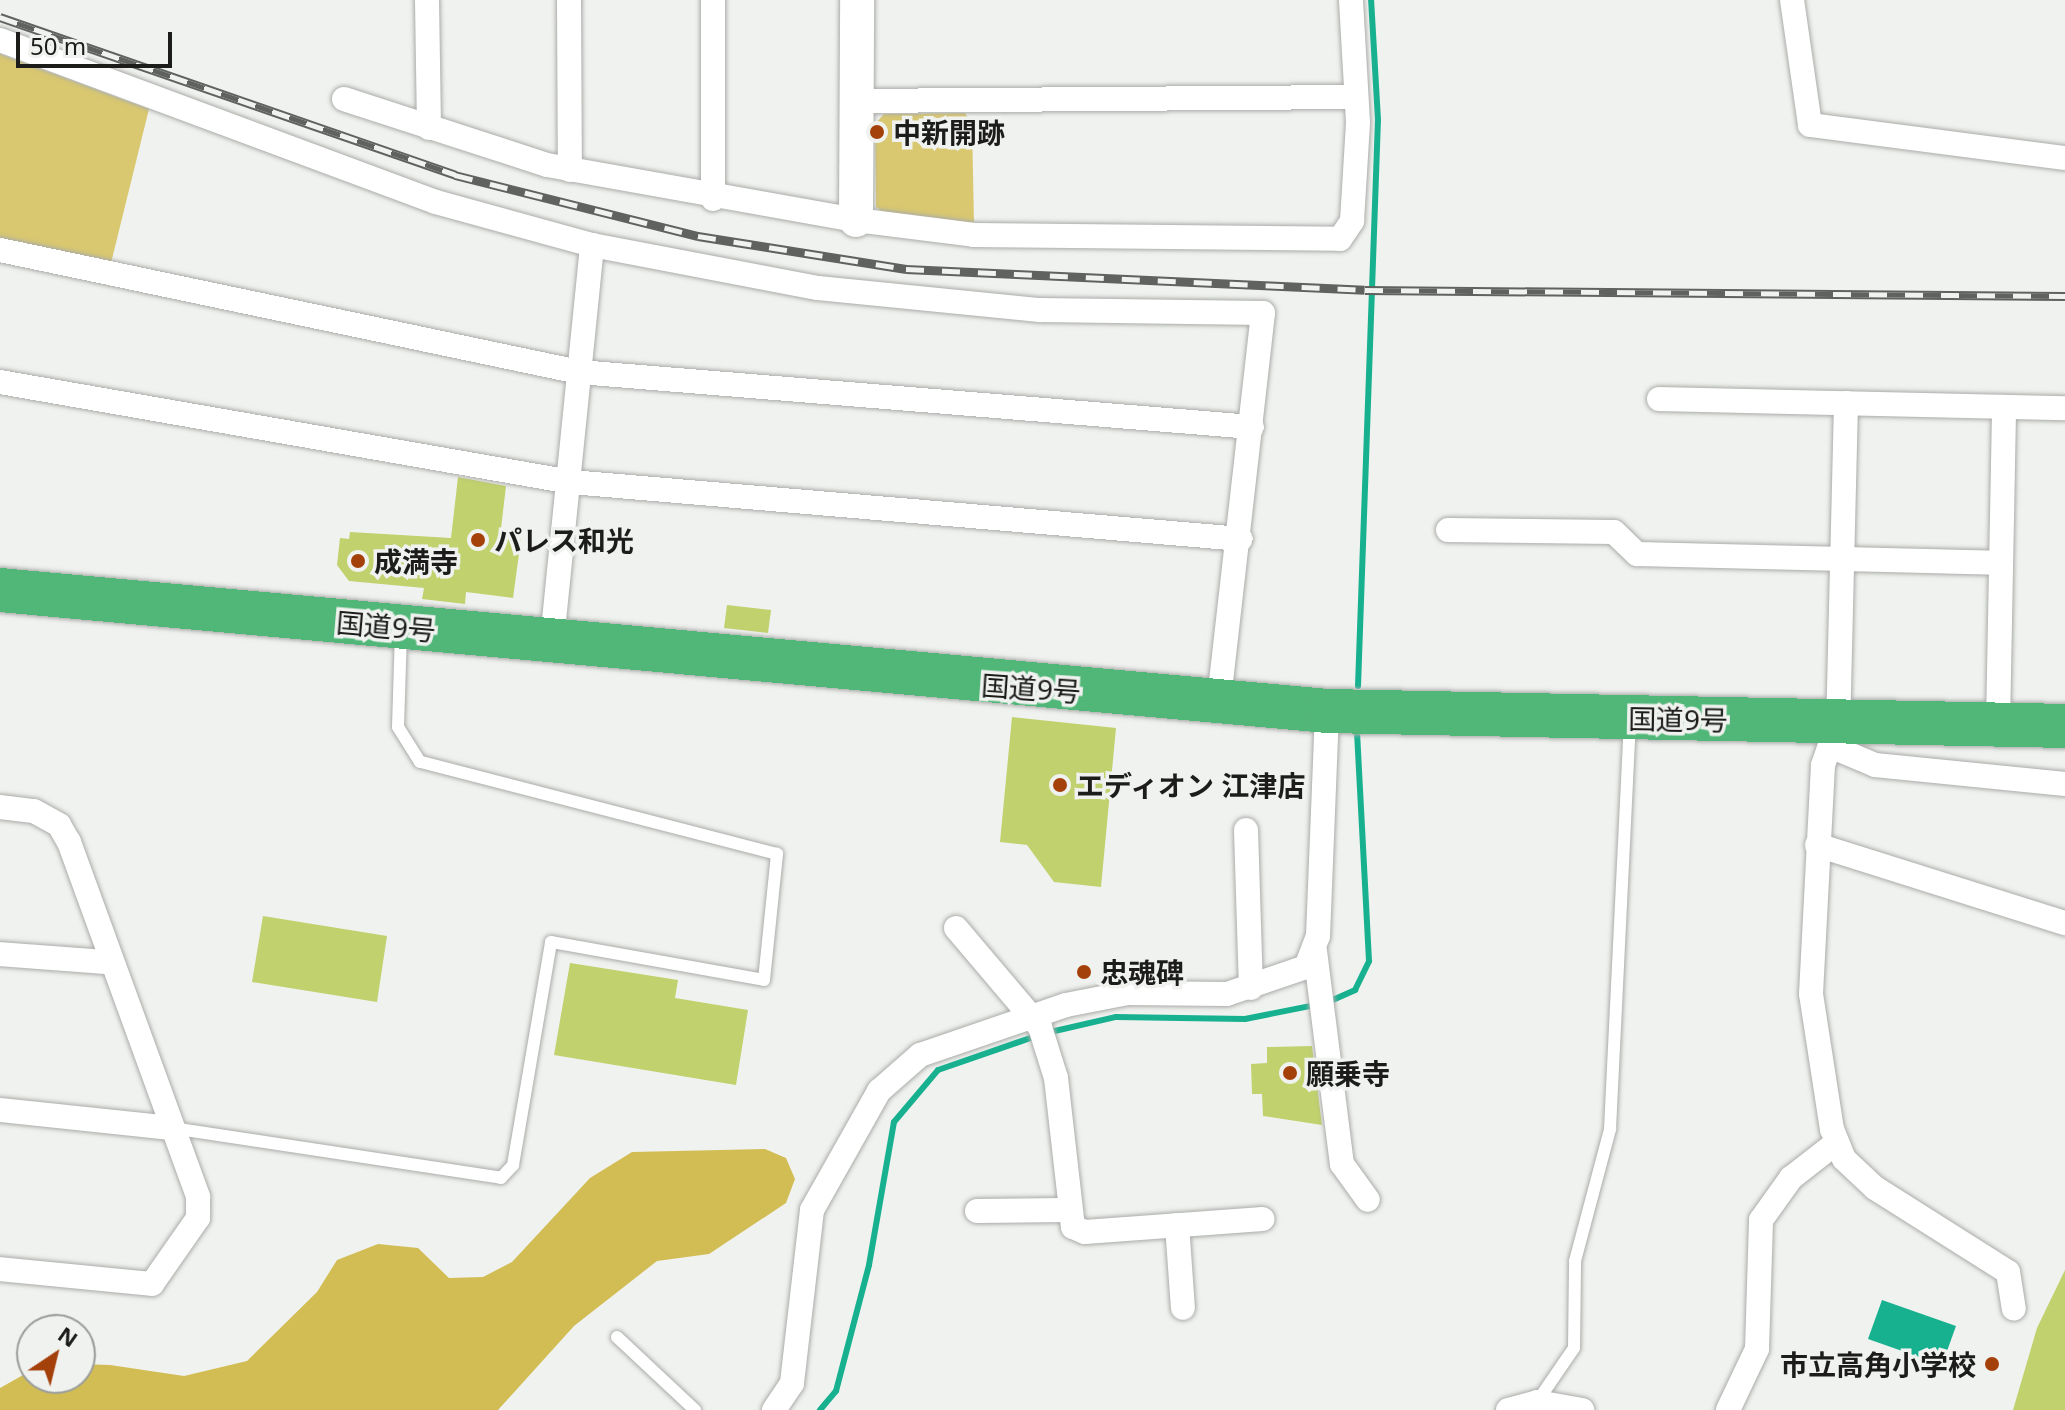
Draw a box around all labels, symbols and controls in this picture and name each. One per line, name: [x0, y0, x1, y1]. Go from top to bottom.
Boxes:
scale bar: [20, 16, 176, 66]
text: 50 m: [30, 29, 86, 62]
place label: 中新開跡: [893, 115, 1005, 149]
marker: 中新開跡: [868, 123, 886, 141]
place label: パレス和光: [494, 523, 634, 557]
marker: パレス和光: [469, 531, 487, 549]
place label: 成満寺: [374, 544, 458, 578]
marker: 成満寺: [349, 552, 367, 570]
street label: 国道9号: [335, 605, 437, 647]
street label: 国道9号: [980, 668, 1082, 708]
street label: 国道9号: [1628, 701, 1728, 737]
place label: エディオン 江津店: [1076, 768, 1307, 802]
marker: エディオン 江津店: [1051, 776, 1069, 794]
place label: 忠魂碑: [1100, 955, 1184, 989]
marker: 忠魂碑: [1075, 963, 1093, 981]
place label: 願乗寺: [1306, 1056, 1390, 1090]
marker: 願乗寺: [1281, 1064, 1299, 1082]
north arrow: [16, 1314, 96, 1394]
text: N: [53, 1319, 85, 1353]
place label: 市立高角小学校: [1780, 1347, 1976, 1381]
marker: 市立高角小学校: [1983, 1355, 2001, 1373]

